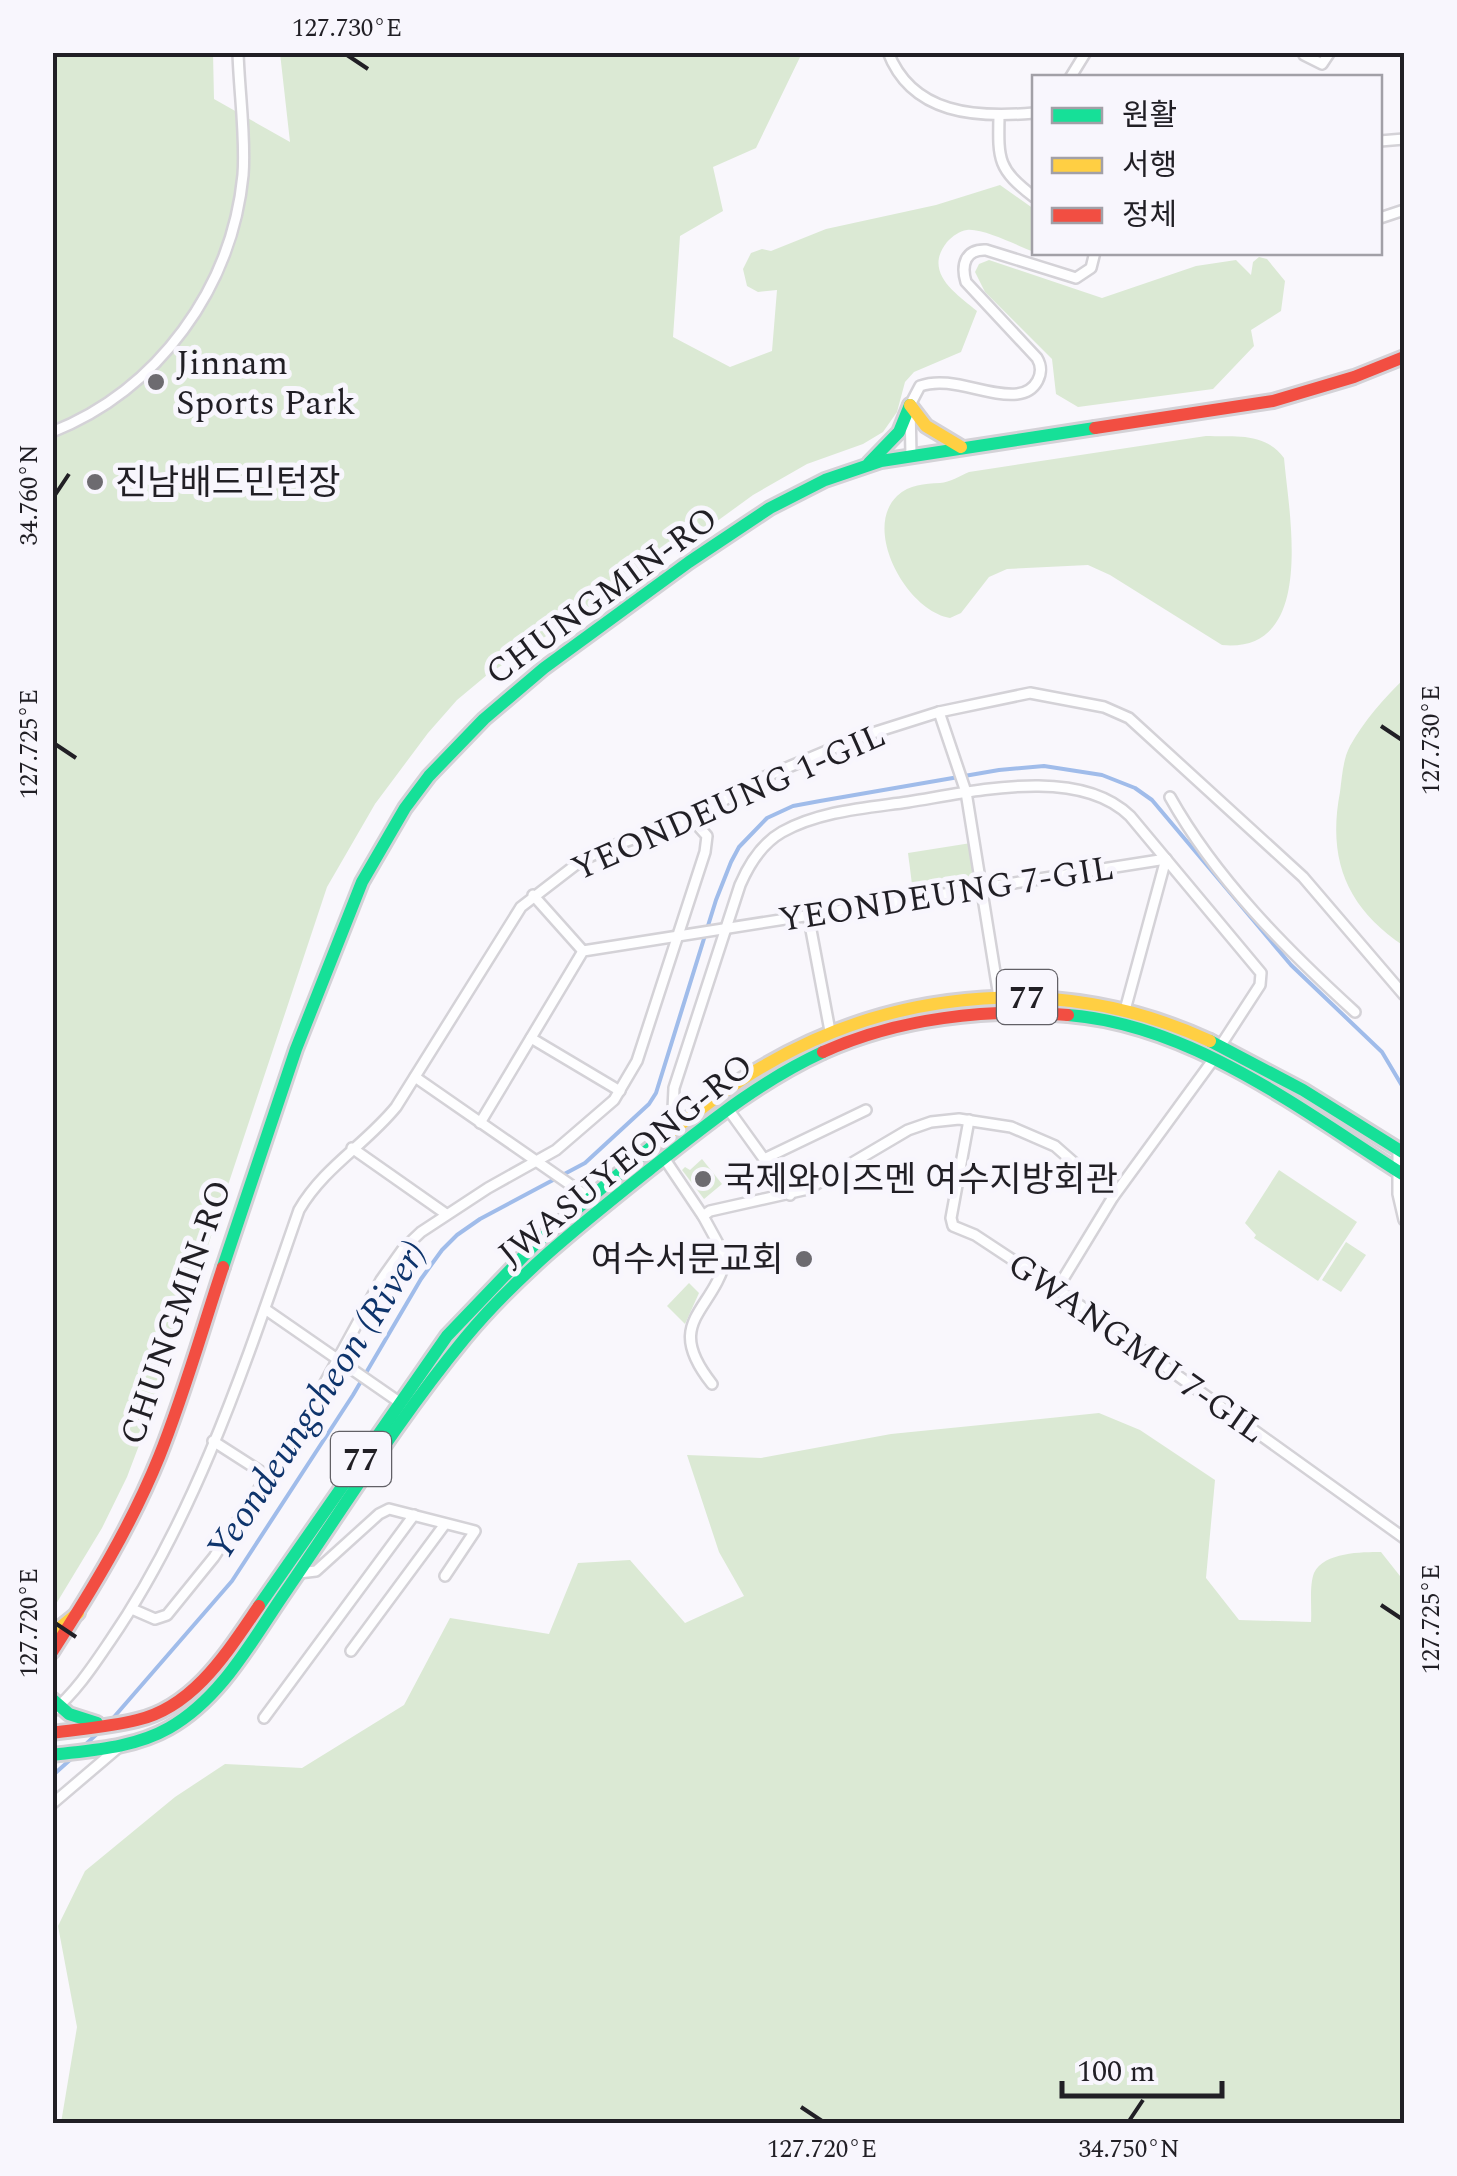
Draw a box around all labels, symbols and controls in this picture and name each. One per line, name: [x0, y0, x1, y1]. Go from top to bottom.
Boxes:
text: 127.730°E: [292, 10, 402, 48]
legend: [1032, 75, 1382, 255]
text: 원활: [1122, 93, 1177, 139]
text: 서행: [1122, 143, 1177, 189]
text: 정체: [1122, 193, 1177, 239]
place label: Jinnam Sports Park: [176, 337, 356, 430]
marker: Jinnam Sports Park: [145, 371, 167, 393]
text: 34.760°N: [11, 444, 49, 546]
place label: 진남배드민턴장: [115, 457, 340, 510]
marker: 진남배드민턴장: [84, 471, 106, 493]
street label: CHUNGMIN-RO: [474, 493, 729, 699]
text: 127.730°E: [1413, 685, 1451, 795]
text: 127.725°E: [11, 689, 49, 799]
street label: YEONDEUNG 1-GIL: [563, 709, 894, 896]
street label: YEONDEUNG 7-GIL: [775, 842, 1118, 947]
road number: 77: [997, 970, 1057, 1024]
street label: JWASUYEONG-RO: [487, 1040, 765, 1280]
place label: 국제와이즈멘 여수지방회관: [723, 1154, 1118, 1207]
marker: 국제와이즈멘 여수지방회관: [692, 1168, 714, 1190]
street label: CHUNGMIN-RO: [106, 1173, 247, 1452]
water label: Yeondeungcheon (River): [192, 1230, 443, 1572]
place label: 여수서문교회: [591, 1234, 784, 1287]
street label: GWANGMU 7-GIL: [996, 1239, 1276, 1457]
marker: 여수서문교회: [793, 1248, 815, 1270]
road number: 77: [331, 1432, 391, 1486]
text: 127.725°E: [1413, 1564, 1451, 1674]
text: 127.720°E: [11, 1568, 49, 1678]
scale bar: [1062, 2036, 1222, 2098]
text: 100 m: [1077, 2049, 1155, 2095]
text: 127.720°E: [767, 2131, 877, 2169]
text: 34.750°N: [1078, 2131, 1180, 2169]

